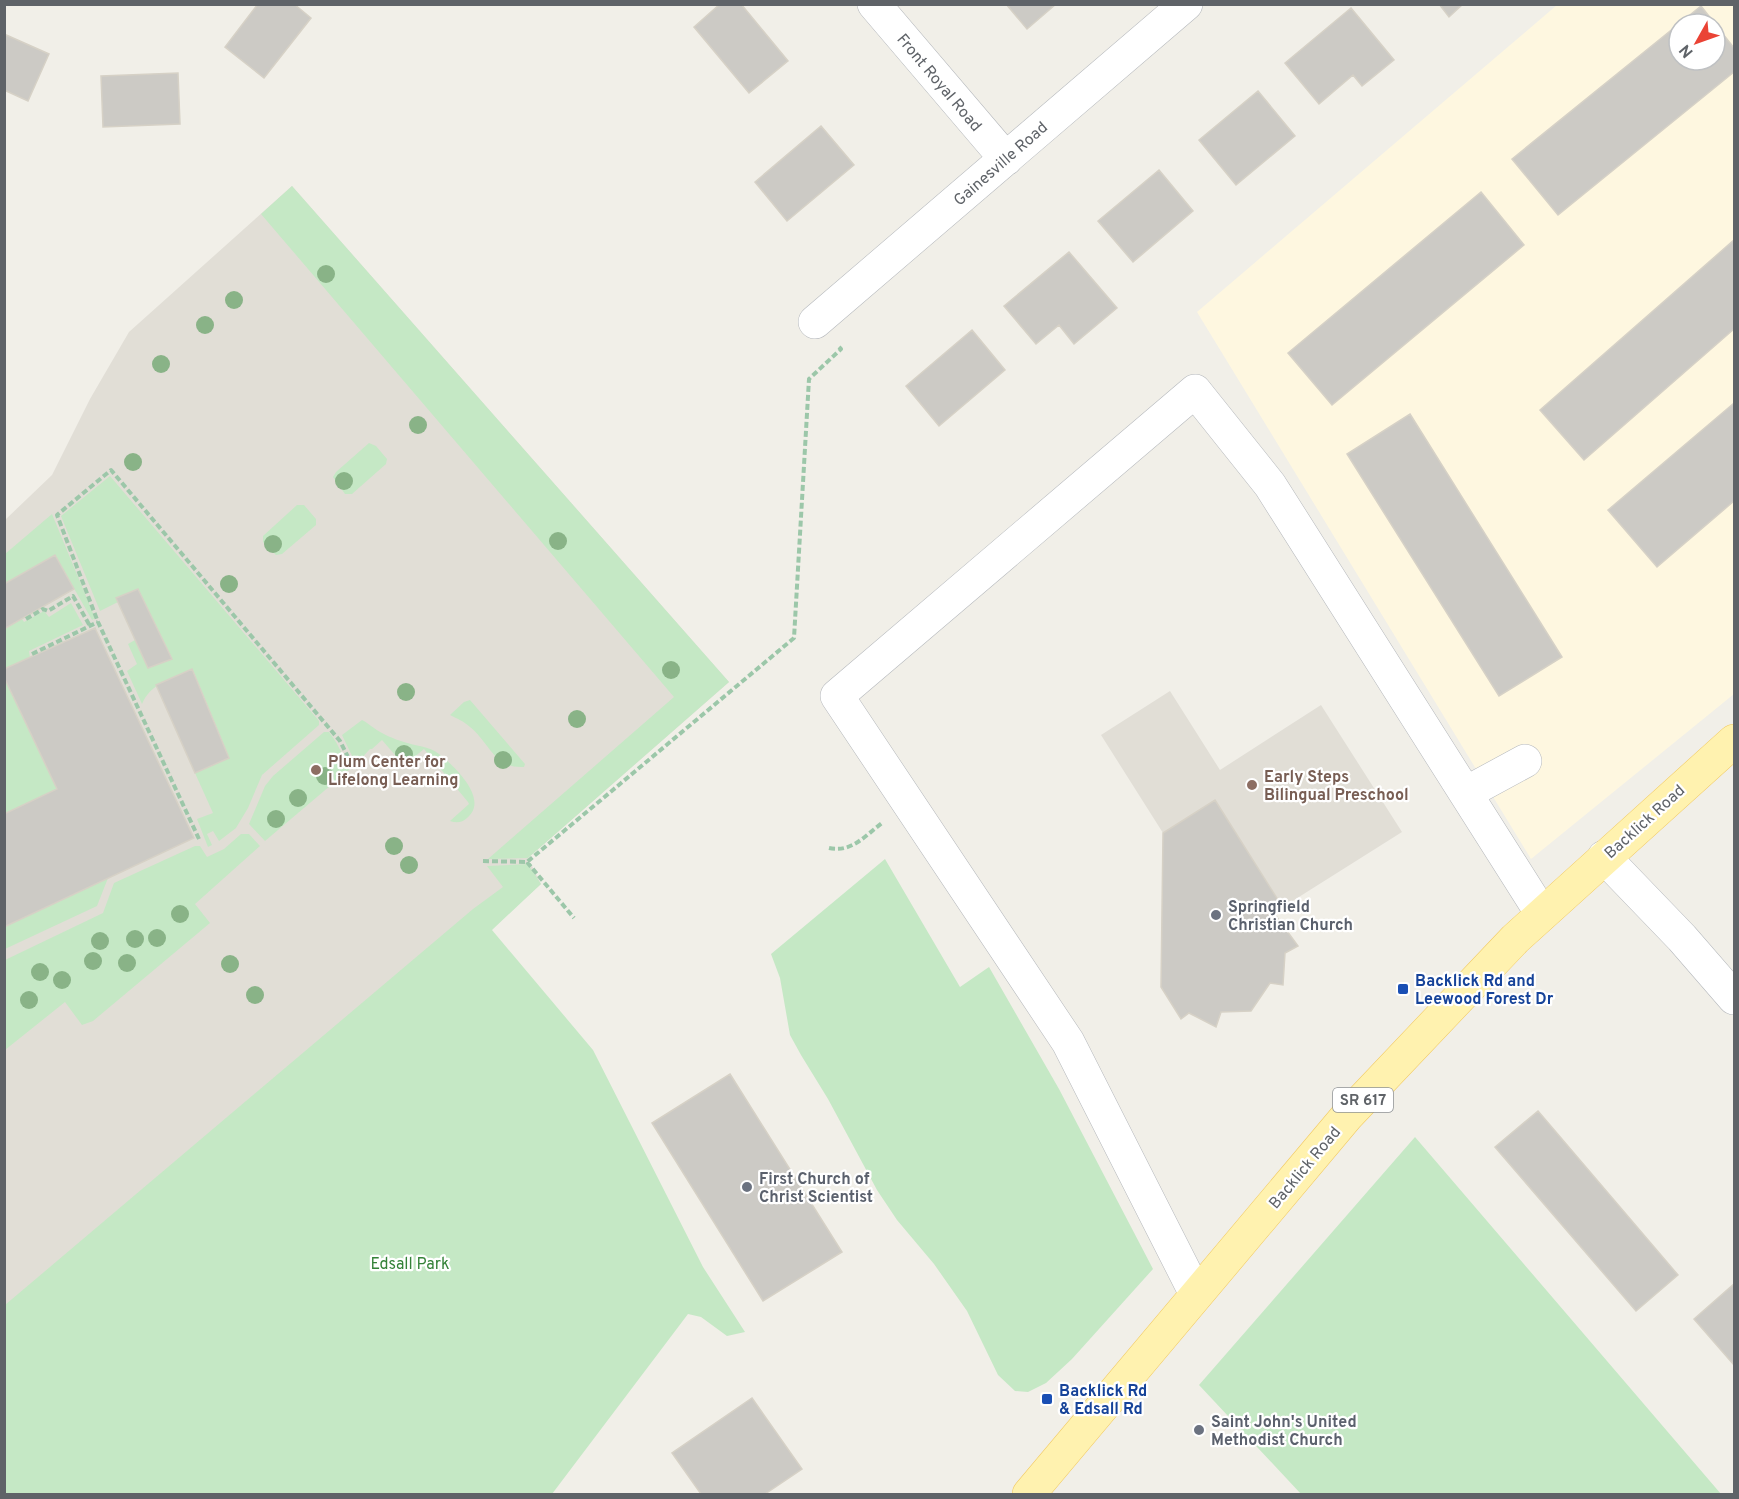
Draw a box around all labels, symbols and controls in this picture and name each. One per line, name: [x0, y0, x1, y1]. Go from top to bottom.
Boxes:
north arrow: [1667, 12, 1727, 72]
street label: Front Royal Road: [892, 30, 985, 136]
text: N: [1676, 40, 1698, 61]
street label: Gainesville Road: [950, 118, 1053, 211]
place label: Plum Center for Lifelong Learning: [328, 753, 458, 791]
marker: Plum Center for Lifelong Learning: [309, 763, 323, 777]
place label: Early Steps Bilingual Preschool: [1264, 768, 1409, 806]
marker: Early Steps Bilingual Preschool: [1245, 778, 1259, 792]
street label: Backlick Road: [1601, 781, 1690, 864]
place label: Springfield Christian Church: [1228, 898, 1353, 936]
marker: Springfield Christian Church: [1209, 908, 1223, 922]
place label: Backlick Rd and Leewood Forest Dr: [1415, 972, 1554, 1010]
marker: Backlick Rd and Leewood Forest Dr: [1396, 982, 1410, 996]
road number: SR 617: [1333, 1088, 1393, 1112]
street label: Backlick Road: [1265, 1123, 1346, 1214]
place label: First Church of Christ Scientist: [759, 1170, 873, 1208]
marker: First Church of Christ Scientist: [740, 1180, 754, 1194]
park label: Edsall Park: [371, 1255, 449, 1275]
place label: Backlick Rd & Edsall Rd: [1059, 1382, 1147, 1420]
marker: Backlick Rd & Edsall Rd: [1040, 1392, 1054, 1406]
place label: Saint John's United Methodist Church: [1211, 1413, 1357, 1451]
marker: Saint John's United Methodist Church: [1192, 1423, 1206, 1437]

